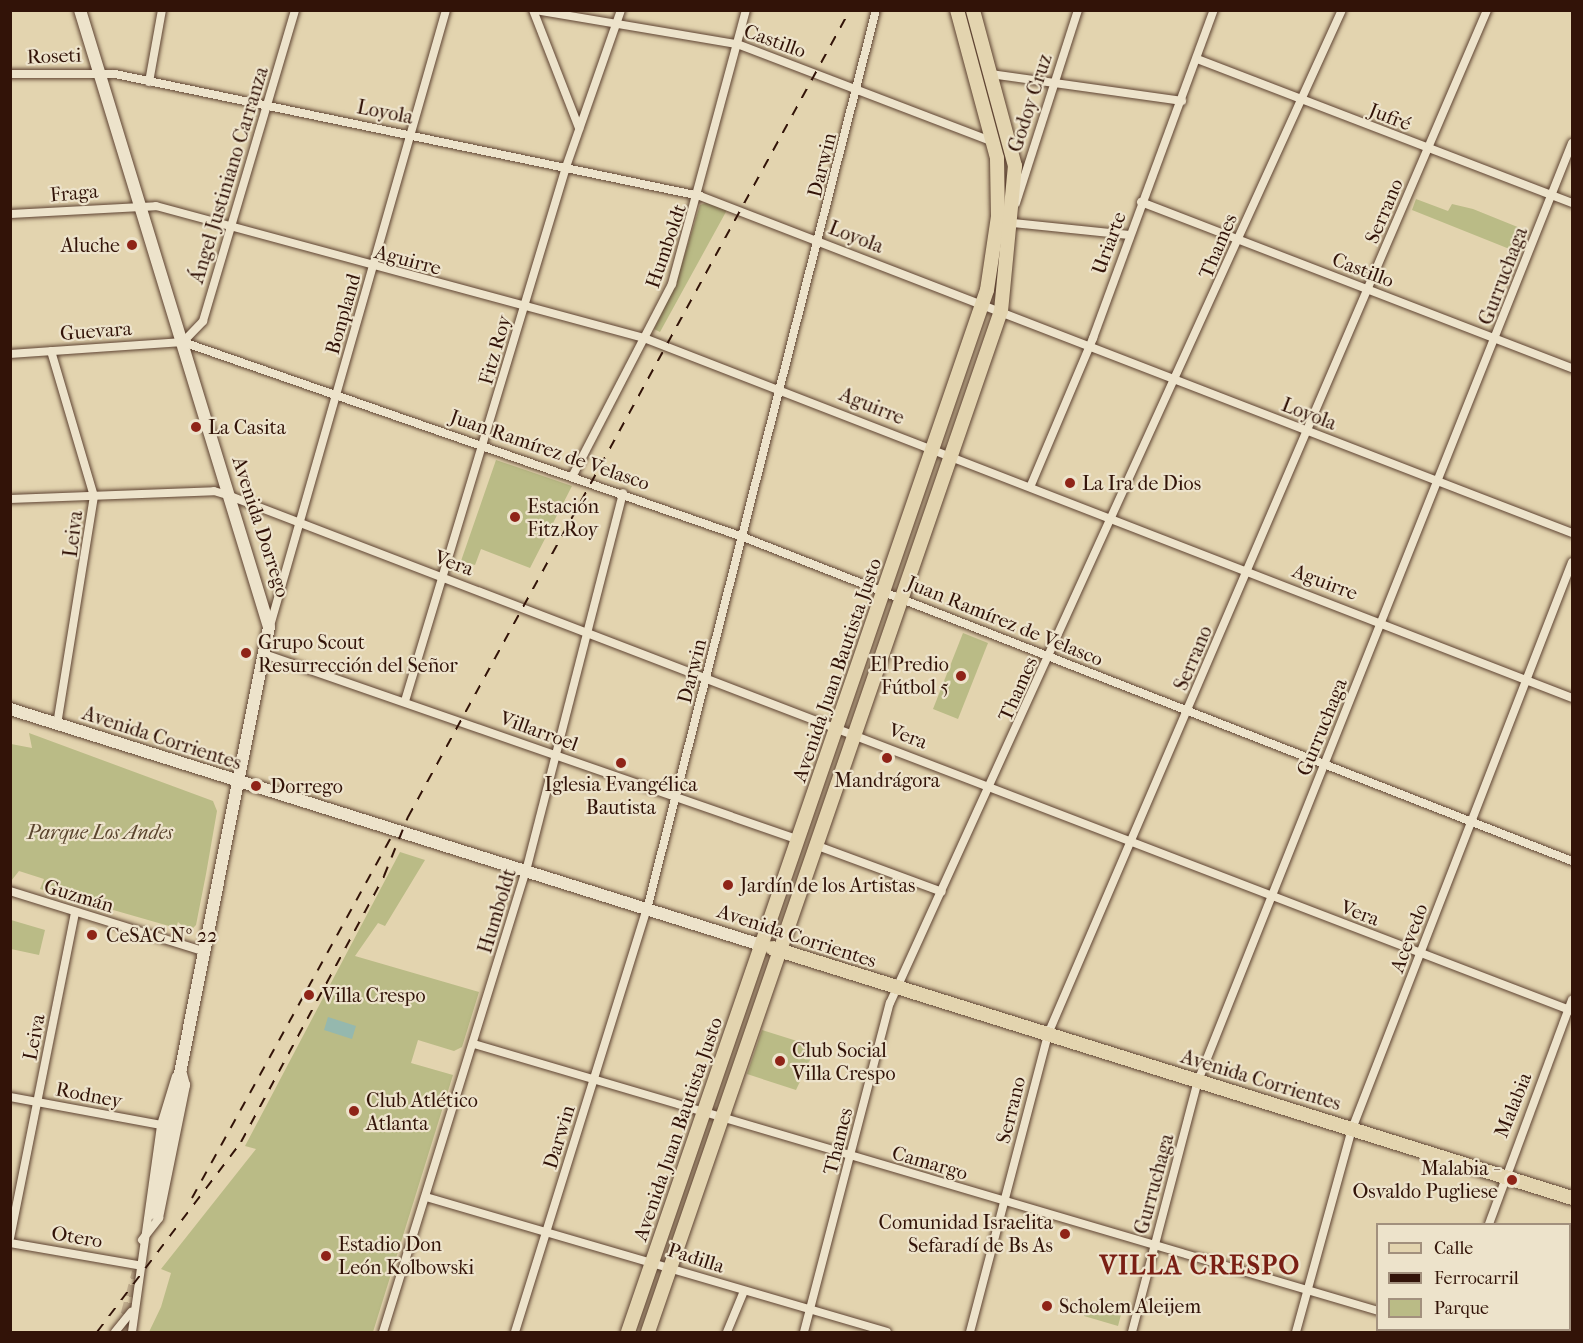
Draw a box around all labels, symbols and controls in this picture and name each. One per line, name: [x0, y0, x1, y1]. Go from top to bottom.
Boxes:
street label: Castillo: [741, 19, 809, 63]
street label: Roseti: [26, 43, 82, 69]
street label: Godoy Cruz: [1003, 51, 1057, 155]
street label: Ángel Justiniano Carranza: [185, 64, 273, 286]
street label: Loyola: [355, 95, 415, 129]
street label: Jufré: [1365, 98, 1415, 136]
street label: Darwin: [802, 130, 842, 200]
street label: Serrano: [1360, 175, 1408, 247]
street label: Fraga: [49, 179, 99, 207]
street label: Humboldt: [640, 201, 692, 291]
street label: Uriarte: [1087, 208, 1131, 278]
street label: Thames: [1194, 210, 1242, 282]
street label: Loyola: [825, 216, 887, 258]
street label: Gurruchaga: [1473, 224, 1533, 328]
place label: Aluche: [61, 233, 120, 257]
marker: Aluche: [125, 238, 139, 252]
street label: Aguirre: [372, 240, 444, 280]
street label: Castillo: [1329, 247, 1397, 293]
street label: Bonpland: [320, 271, 366, 357]
street label: Fitz Roy: [474, 312, 516, 388]
street label: Guevara: [59, 317, 133, 345]
street label: Aguirre: [836, 382, 908, 430]
street label: Loyola: [1278, 393, 1340, 435]
street label: Juan Ramírez de Velasco: [447, 405, 653, 495]
place label: La Casita: [208, 415, 286, 439]
marker: La Casita: [189, 420, 203, 434]
street label: Avenida Dorrego: [227, 454, 295, 600]
place label: La Ira de Dios: [1082, 471, 1201, 495]
marker: La Ira de Dios: [1063, 476, 1077, 490]
place label: Estación Fitz Roy: [527, 494, 599, 541]
street label: Leiva: [58, 509, 88, 559]
marker: Estación Fitz Roy: [508, 510, 522, 524]
street label: Vera: [431, 545, 477, 581]
street label: Avenida Juan Bautista Justo: [787, 555, 887, 785]
street label: Aguirre: [1289, 559, 1361, 605]
street label: Juan Ramírez de Velasco: [903, 571, 1107, 671]
street label: Serrano: [1169, 622, 1217, 694]
place label: Grupo Scout Resurrección del Señor: [258, 630, 458, 677]
street label: Darwin: [672, 636, 712, 706]
marker: Grupo Scout Resurrección del Señor: [239, 646, 253, 660]
place label: El Predio Fútbol 5: [870, 652, 949, 699]
street label: Thames: [993, 653, 1043, 725]
marker: El Predio Fútbol 5: [954, 669, 968, 683]
street label: Gurruchaga: [1292, 675, 1352, 779]
street label: Avenida Corrientes: [79, 701, 245, 775]
street label: Villarroel: [497, 706, 581, 756]
street label: Vera: [885, 718, 931, 754]
marker: Mandrágora: [880, 751, 894, 765]
marker: Iglesia Evangélica Bautista: [614, 756, 628, 770]
place label: Mandrágora: [834, 768, 940, 792]
place label: Iglesia Evangélica Bautista: [545, 773, 697, 820]
place label: Dorrego: [270, 774, 343, 798]
marker: Dorrego: [247, 777, 265, 795]
park label: Parque Los Andes: [27, 820, 173, 844]
street label: Humboldt: [473, 866, 521, 956]
place label: Jardín de los Artistas: [740, 873, 915, 897]
street label: Guzmán: [41, 874, 117, 918]
marker: Jardín de los Artistas: [721, 878, 735, 892]
street label: Vera: [1337, 895, 1383, 931]
street label: Avenida Corrientes: [714, 899, 880, 973]
street label: Acevedo: [1385, 900, 1433, 976]
place label: CeSAC Nº 22: [106, 923, 217, 947]
marker: CeSAC Nº 22: [83, 926, 101, 944]
place label: Villa Crespo: [322, 983, 426, 1007]
marker: Villa Crespo: [300, 986, 318, 1004]
street label: Leiva: [18, 1012, 50, 1062]
street label: Avenida Juan Bautista Justo: [628, 1014, 728, 1244]
place label: Club Social Villa Crespo: [792, 1038, 896, 1085]
street label: Avenida Corrientes: [1178, 1044, 1344, 1116]
marker: Club Social Villa Crespo: [773, 1054, 787, 1068]
street label: Malabia: [1489, 1069, 1537, 1141]
street label: Serrano: [991, 1074, 1031, 1146]
street label: Rodney: [54, 1077, 124, 1113]
place label: Club Atlético Atlanta: [366, 1088, 478, 1135]
street label: Darwin: [538, 1102, 580, 1172]
marker: Club Atlético Atlanta: [347, 1104, 361, 1118]
street label: Thames: [818, 1105, 858, 1177]
street label: Gurruchaga: [1129, 1131, 1179, 1237]
street label: Camargo: [889, 1141, 971, 1185]
place label: Malabia - Osvaldo Pugliese: [1352, 1156, 1498, 1203]
marker: Malabia - Osvaldo Pugliese: [1503, 1171, 1521, 1189]
place label: Comunidad Israelita Sefaradí de Bs As: [879, 1210, 1053, 1257]
street label: Otero: [50, 1221, 104, 1253]
legend: [1376, 1223, 1571, 1331]
marker: Comunidad Israelita Sefaradí de Bs As: [1058, 1227, 1072, 1241]
place label: Estadio Don León Kolbowski: [338, 1232, 474, 1279]
street label: Padilla: [665, 1238, 727, 1278]
text: Calle: [1434, 1238, 1473, 1259]
marker: Estadio Don León Kolbowski: [319, 1249, 333, 1263]
district label: VILLA CRESPO: [1099, 1250, 1301, 1282]
text: Ferrocarril: [1434, 1268, 1519, 1289]
place label: Scholem Aleijem: [1059, 1294, 1201, 1318]
text: Parque: [1434, 1298, 1489, 1319]
marker: Scholem Aleijem: [1040, 1299, 1054, 1313]

